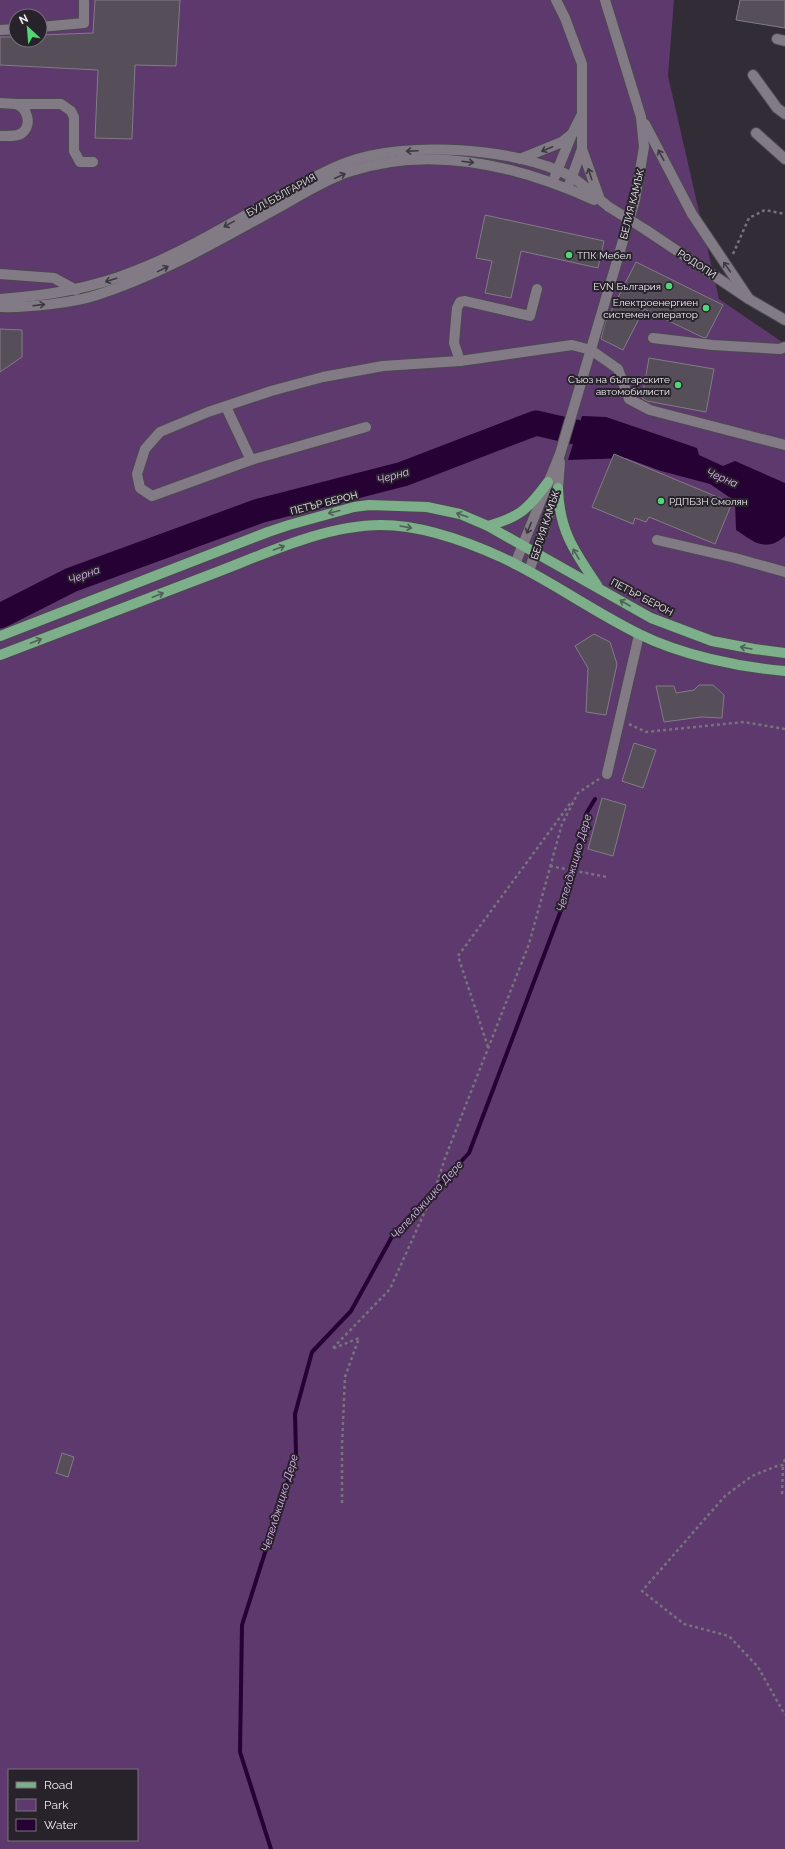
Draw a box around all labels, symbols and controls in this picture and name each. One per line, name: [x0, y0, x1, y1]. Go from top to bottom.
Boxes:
north arrow: [8, 8, 48, 48]
text: N: [17, 12, 30, 27]
one-way arrow: [542, 145, 554, 153]
one-way arrow: [406, 147, 419, 154]
one-way arrow: [657, 149, 664, 161]
one-way arrow: [461, 158, 474, 165]
street label: БЕЛИЯ КАМЪК: [618, 167, 646, 240]
one-way arrow: [586, 168, 593, 181]
street label: БУЛ. БЪЛГАРИЯ: [244, 171, 318, 219]
one-way arrow: [334, 172, 346, 179]
one-way arrow: [223, 221, 235, 228]
street label: РОДОПИ: [676, 248, 718, 280]
marker: ТПК Мебел: [564, 250, 574, 260]
place label: ТПК Мебел: [577, 250, 631, 261]
one-way arrow: [723, 261, 731, 272]
one-way arrow: [156, 265, 168, 272]
one-way arrow: [105, 277, 118, 284]
place label: EVN България: [593, 281, 661, 292]
marker: EVN България: [664, 281, 674, 291]
place label: Електроенергиен системен оператор: [603, 297, 698, 320]
one-way arrow: [32, 301, 45, 308]
marker: Електроенергиен системен оператор: [701, 303, 711, 313]
place label: Съюз на българските автомобилисти: [568, 374, 670, 397]
marker: Съюз на българските автомобилисти: [673, 380, 683, 390]
water label: Черна: [375, 465, 411, 487]
water label: Черна: [704, 466, 740, 490]
street label: ПЕТЪР БЕРОН: [289, 489, 359, 517]
street label: БЕЛИЯ КАМЪК: [529, 489, 562, 561]
marker: РДПБЗН Смолян: [656, 496, 666, 506]
place label: РДПБЗН Смолян: [669, 496, 748, 507]
one-way arrow: [328, 509, 341, 517]
one-way arrow: [455, 511, 468, 518]
one-way arrow: [525, 522, 533, 534]
one-way arrow: [399, 524, 412, 532]
one-way arrow: [273, 544, 285, 552]
one-way arrow: [572, 548, 580, 560]
water label: Черна: [66, 563, 102, 587]
street label: ПЕТЪР БЕРОН: [609, 576, 675, 618]
one-way arrow: [151, 590, 163, 598]
one-way arrow: [619, 599, 631, 607]
one-way arrow: [30, 637, 42, 644]
one-way arrow: [740, 644, 753, 652]
water label: Чепелджицко Дере: [554, 813, 594, 913]
water label: Чепелджицко Дере: [388, 1158, 466, 1242]
water label: Чепелджицко Дере: [259, 1453, 301, 1553]
legend: [8, 1769, 138, 1841]
text: Road: [44, 1778, 73, 1792]
text: Park: [44, 1798, 69, 1812]
text: Water: [44, 1818, 78, 1832]

